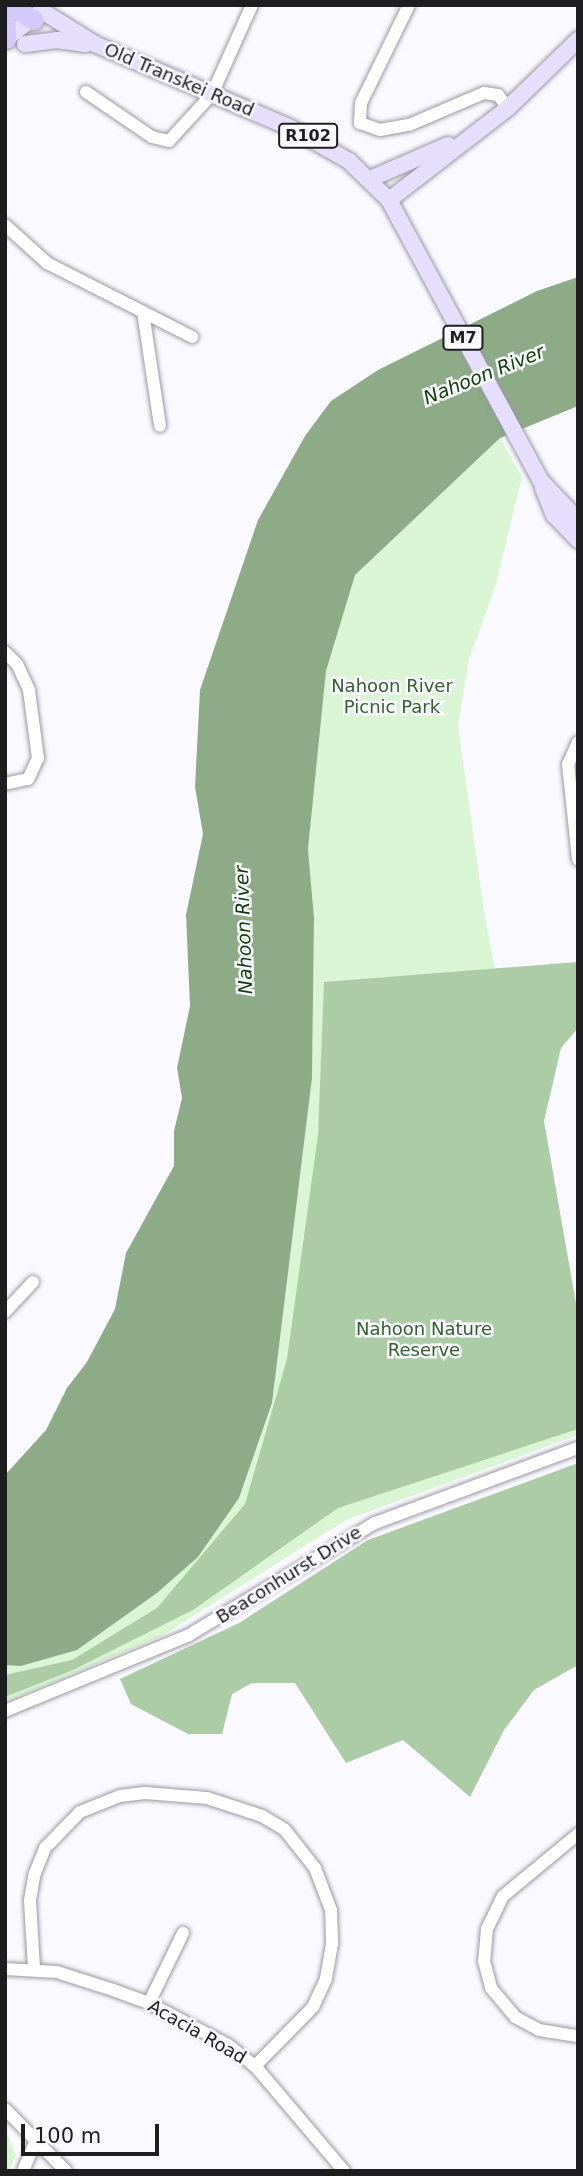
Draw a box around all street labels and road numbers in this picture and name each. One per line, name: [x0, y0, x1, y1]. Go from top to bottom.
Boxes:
street label: Old Transkei Road: [101, 39, 257, 121]
road number: R102: [276, 124, 340, 148]
road number: M7: [442, 326, 484, 350]
street label: Beaconhurst Drive: [212, 1522, 366, 1628]
street label: Acacia Road: [144, 1995, 250, 2069]

